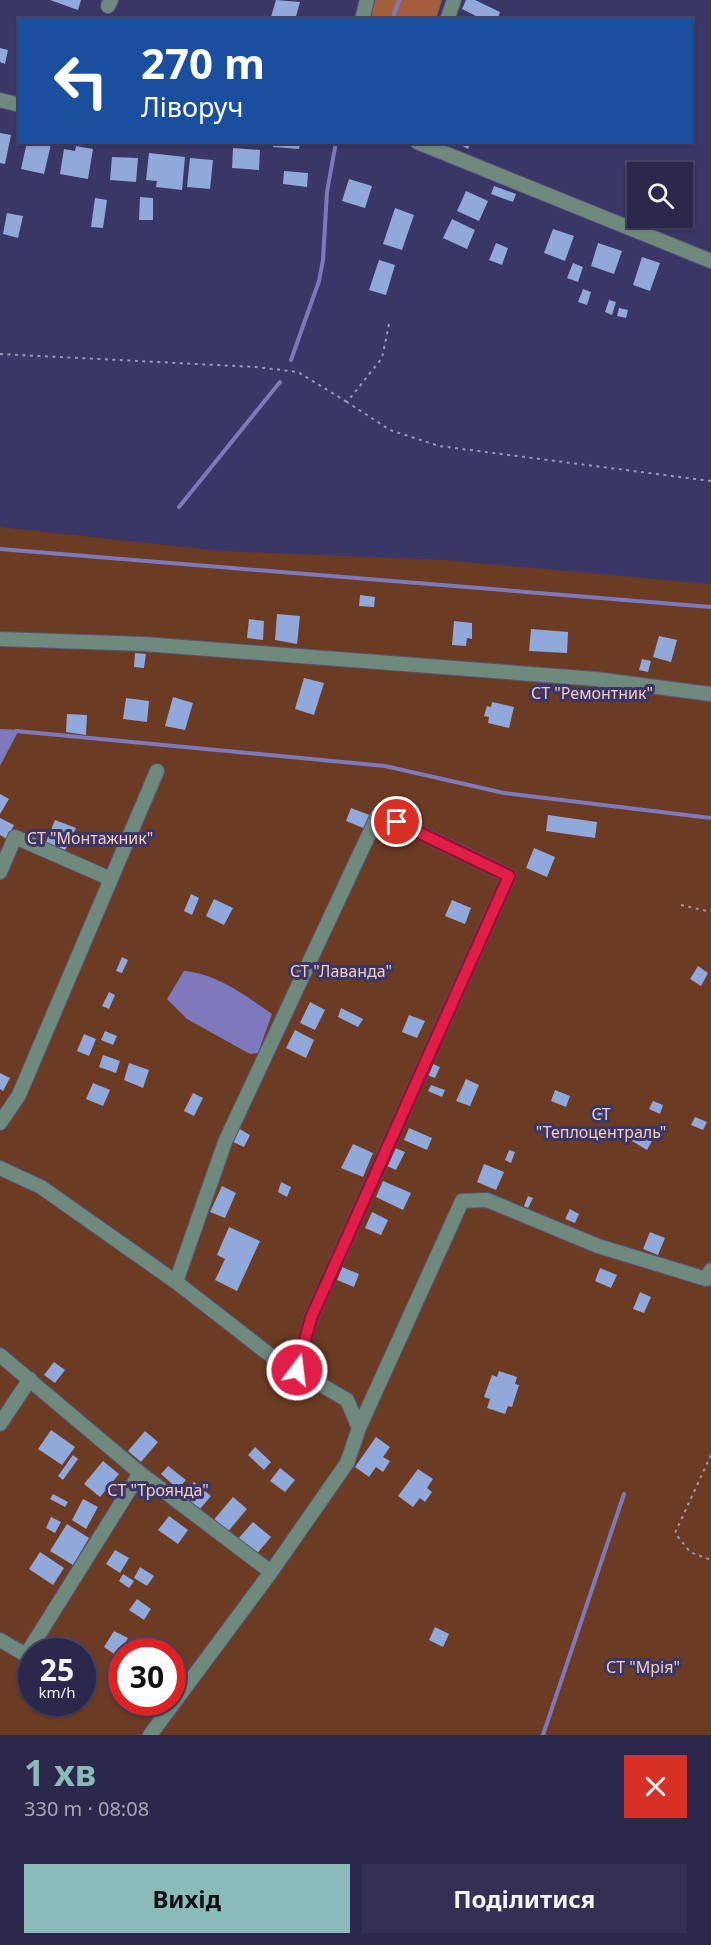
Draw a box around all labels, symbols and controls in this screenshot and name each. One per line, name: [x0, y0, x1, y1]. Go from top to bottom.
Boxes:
text: 270 m: [141, 34, 265, 91]
icon: left: [42, 42, 120, 120]
text: Ліворуч: [141, 88, 243, 125]
map controls: [627, 162, 693, 228]
button: search: [627, 162, 693, 228]
park label: СТ "Ремонтник": [531, 682, 653, 704]
pin: [371, 796, 422, 847]
icon: arrive: [380, 805, 413, 838]
park label: СТ "Монтажник": [27, 827, 153, 849]
park label: СТ "Лаванда": [290, 960, 392, 982]
park label: СТ "Теплоцентраль": [536, 1103, 666, 1143]
position arrow: [265, 1338, 329, 1402]
park label: СТ "Троянда": [107, 1479, 209, 1501]
speed limit sign: 30: [108, 1638, 186, 1716]
text: 25: [40, 1649, 74, 1690]
park label: СТ "Мрія": [606, 1656, 680, 1678]
text: km/h: [39, 1682, 75, 1702]
text: 1 хв: [24, 1748, 96, 1797]
button: close: [624, 1755, 687, 1818]
text: 330 m · 08:08: [24, 1795, 149, 1822]
button: Вихід: [24, 1864, 350, 1933]
button: Поділитися: [362, 1864, 687, 1933]

